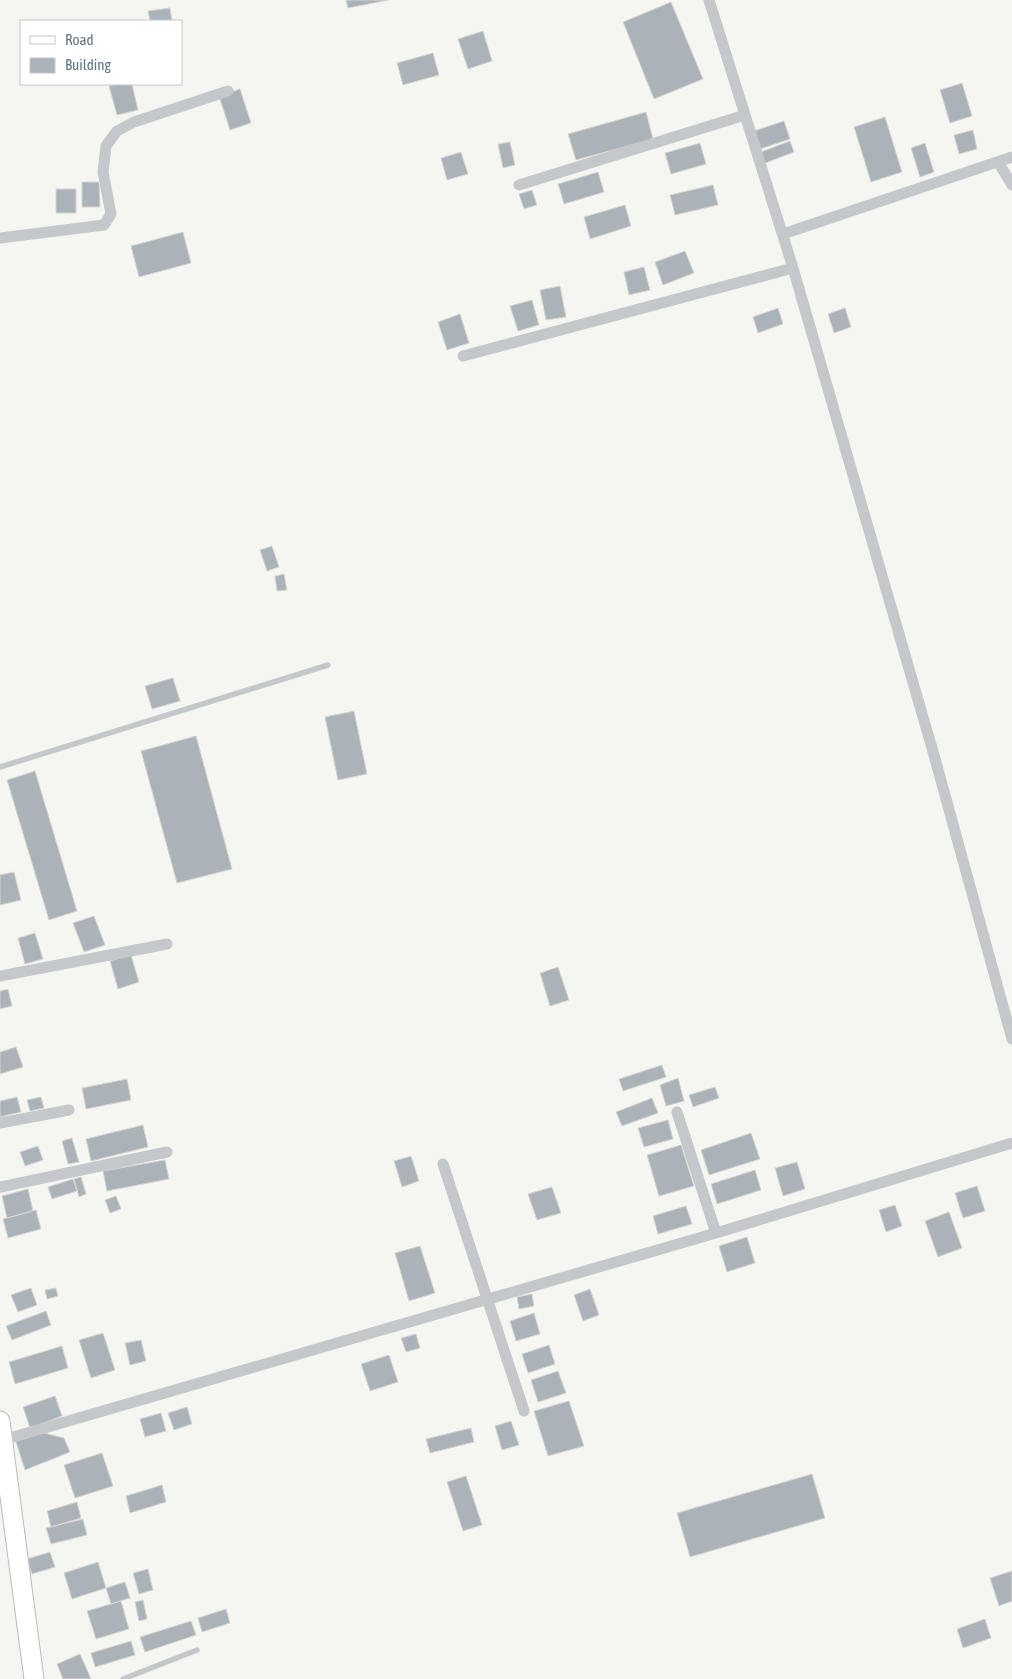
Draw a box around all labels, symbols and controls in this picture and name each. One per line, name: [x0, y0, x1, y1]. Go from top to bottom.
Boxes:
legend: [20, 20, 182, 85]
text: Road: [65, 31, 94, 48]
text: Building: [65, 56, 111, 73]

